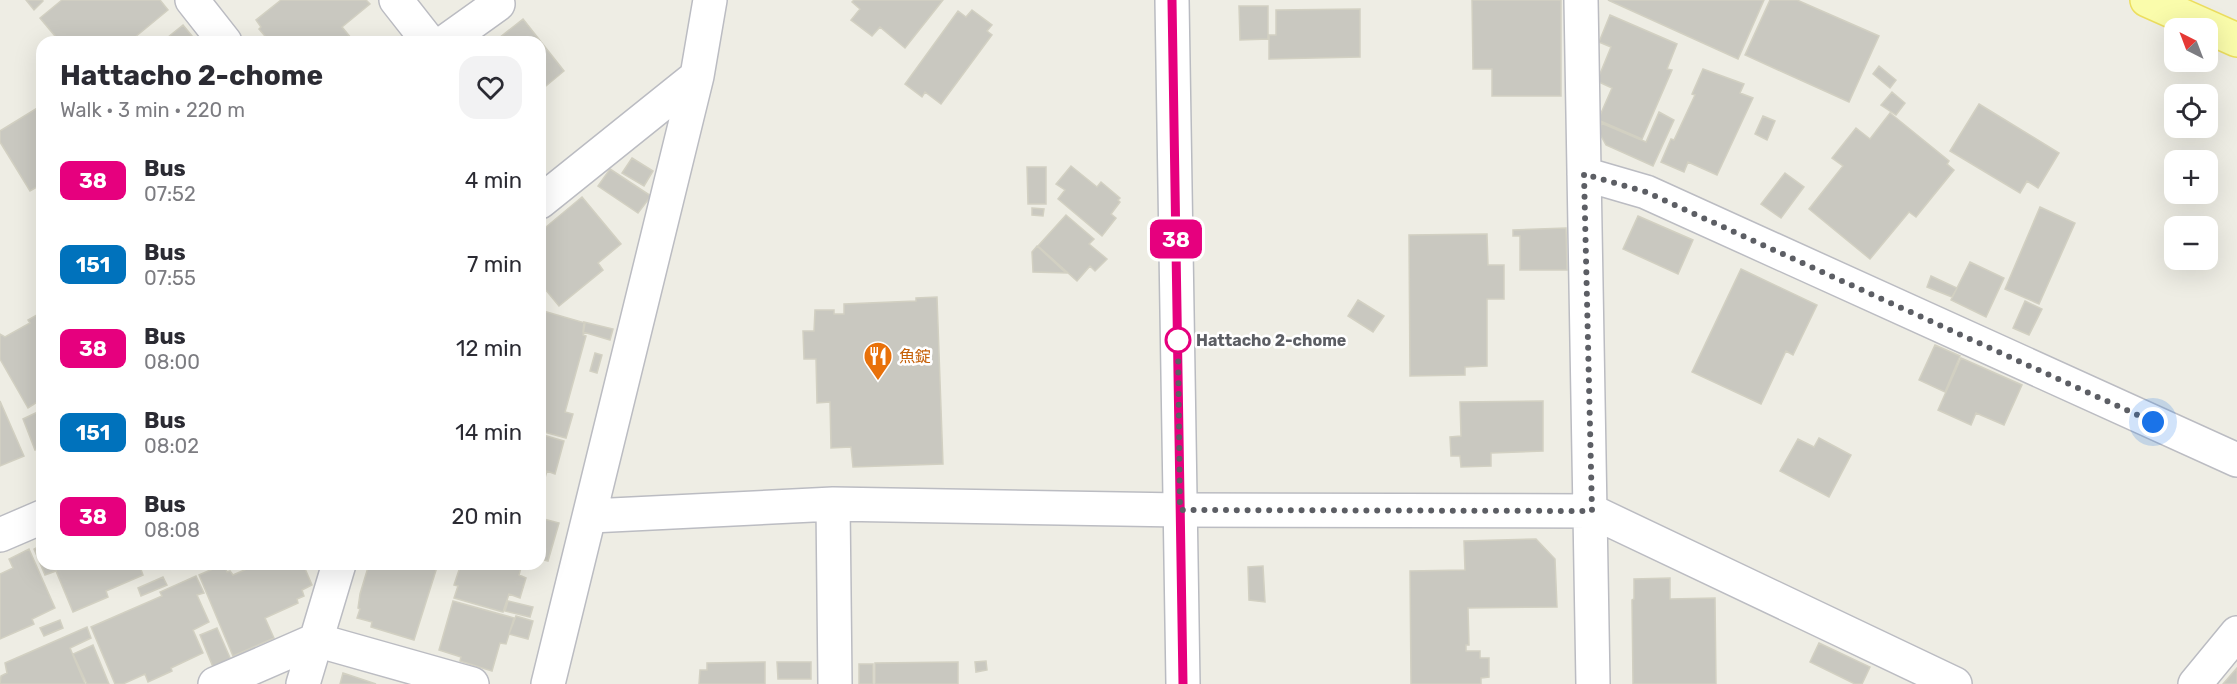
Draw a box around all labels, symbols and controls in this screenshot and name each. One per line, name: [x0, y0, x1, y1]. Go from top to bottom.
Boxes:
north arrow: [2164, 18, 2218, 72]
map controls: [2164, 18, 2218, 270]
button: heart: [459, 56, 522, 119]
text: Hattacho 2-chome: [60, 59, 323, 92]
button: locate: [2164, 84, 2218, 138]
text: Walk · 3 min · 220 m: [60, 98, 245, 122]
button: +: [2164, 150, 2218, 204]
text: Bus: [144, 155, 186, 182]
text: 4 min: [465, 167, 522, 194]
text: 38: [79, 168, 107, 193]
text: 07:52: [144, 182, 196, 206]
button: −: [2164, 216, 2218, 270]
line badge: 38: [1149, 220, 1203, 258]
text: 38: [1162, 227, 1190, 252]
text: Bus: [144, 239, 186, 266]
text: 7 min: [467, 251, 522, 278]
text: 151: [76, 252, 110, 277]
text: 07:55: [144, 266, 196, 290]
text: Bus: [144, 323, 186, 350]
marker: Hattacho 2-chome: [1165, 327, 1191, 353]
place label: Hattacho 2-chome: [1196, 331, 1346, 350]
text: 12 min: [456, 335, 522, 362]
text: 38: [79, 336, 107, 361]
restaurant icon: 魚錠: [862, 340, 894, 382]
place label: 魚錠: [899, 347, 931, 366]
text: 08:00: [144, 350, 200, 374]
text: Bus: [144, 407, 186, 434]
your location: [2138, 407, 2168, 437]
text: 14 min: [455, 419, 522, 446]
text: 151: [76, 420, 110, 445]
text: 08:02: [144, 434, 199, 458]
text: Bus: [144, 491, 186, 518]
text: 20 min: [452, 503, 522, 530]
text: 38: [79, 504, 107, 529]
text: 08:08: [144, 518, 200, 542]

